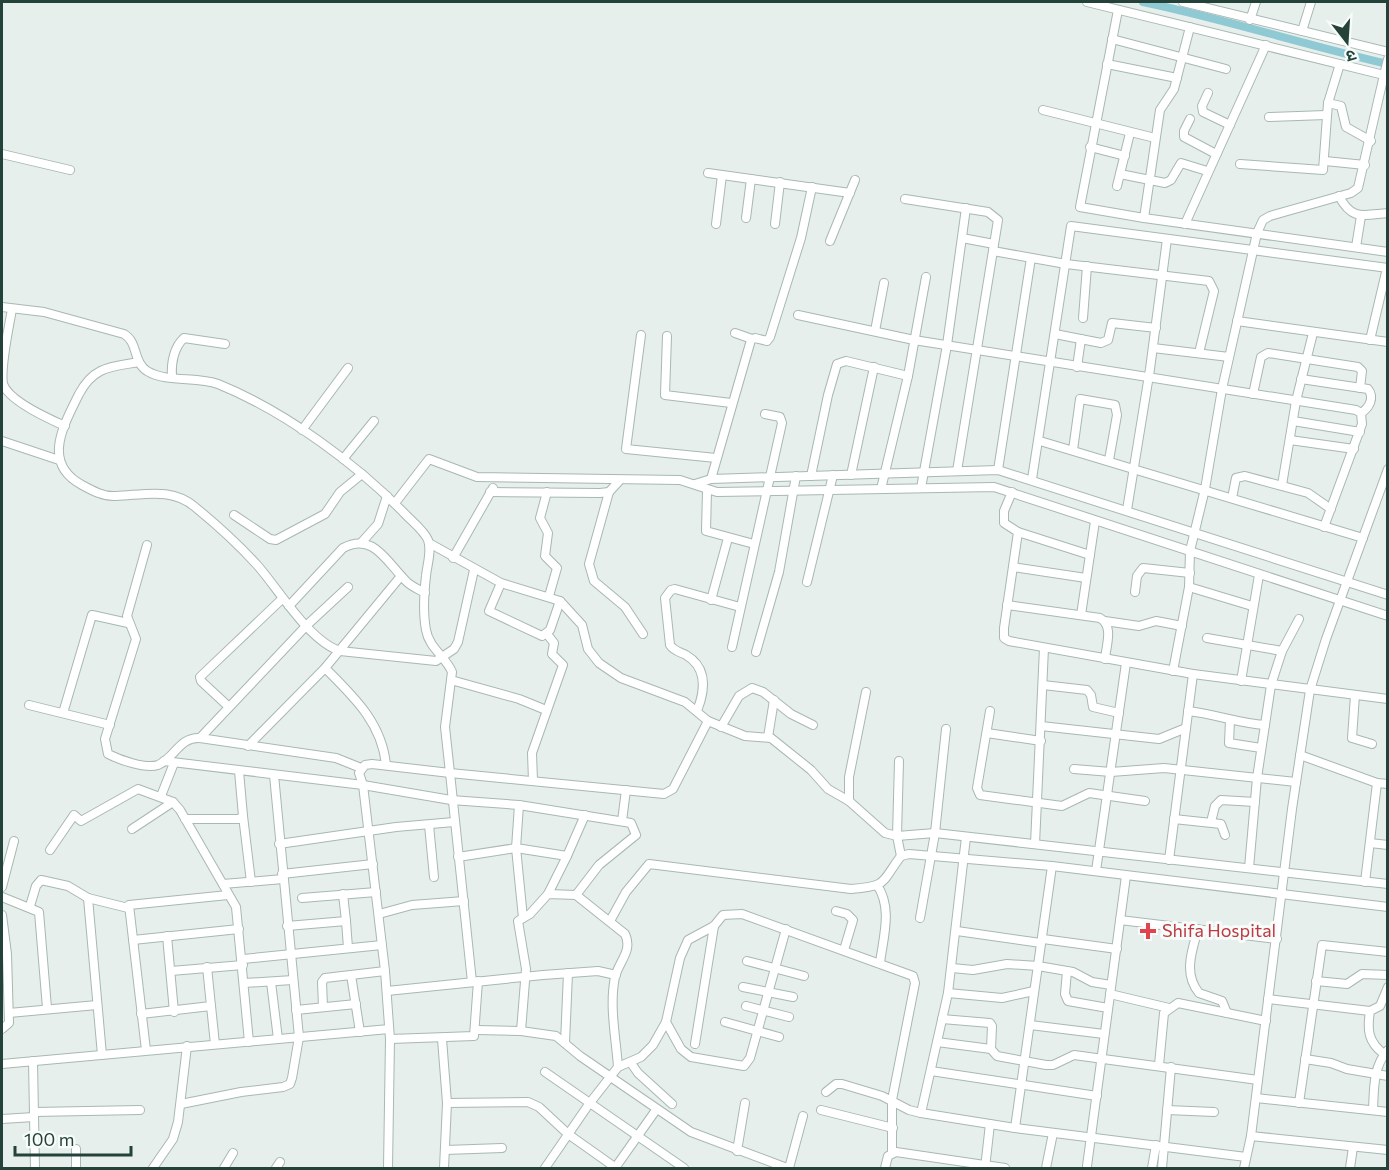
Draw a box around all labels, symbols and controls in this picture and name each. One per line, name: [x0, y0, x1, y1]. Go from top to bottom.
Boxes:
north arrow: [1317, 12, 1377, 72]
text: उ: [1344, 46, 1359, 67]
place label: Shifa Hospital: [1162, 919, 1276, 941]
marker: Shifa Hospital: [1139, 922, 1157, 940]
scale bar: [15, 1119, 130, 1157]
text: 100 m: [24, 1128, 74, 1150]

